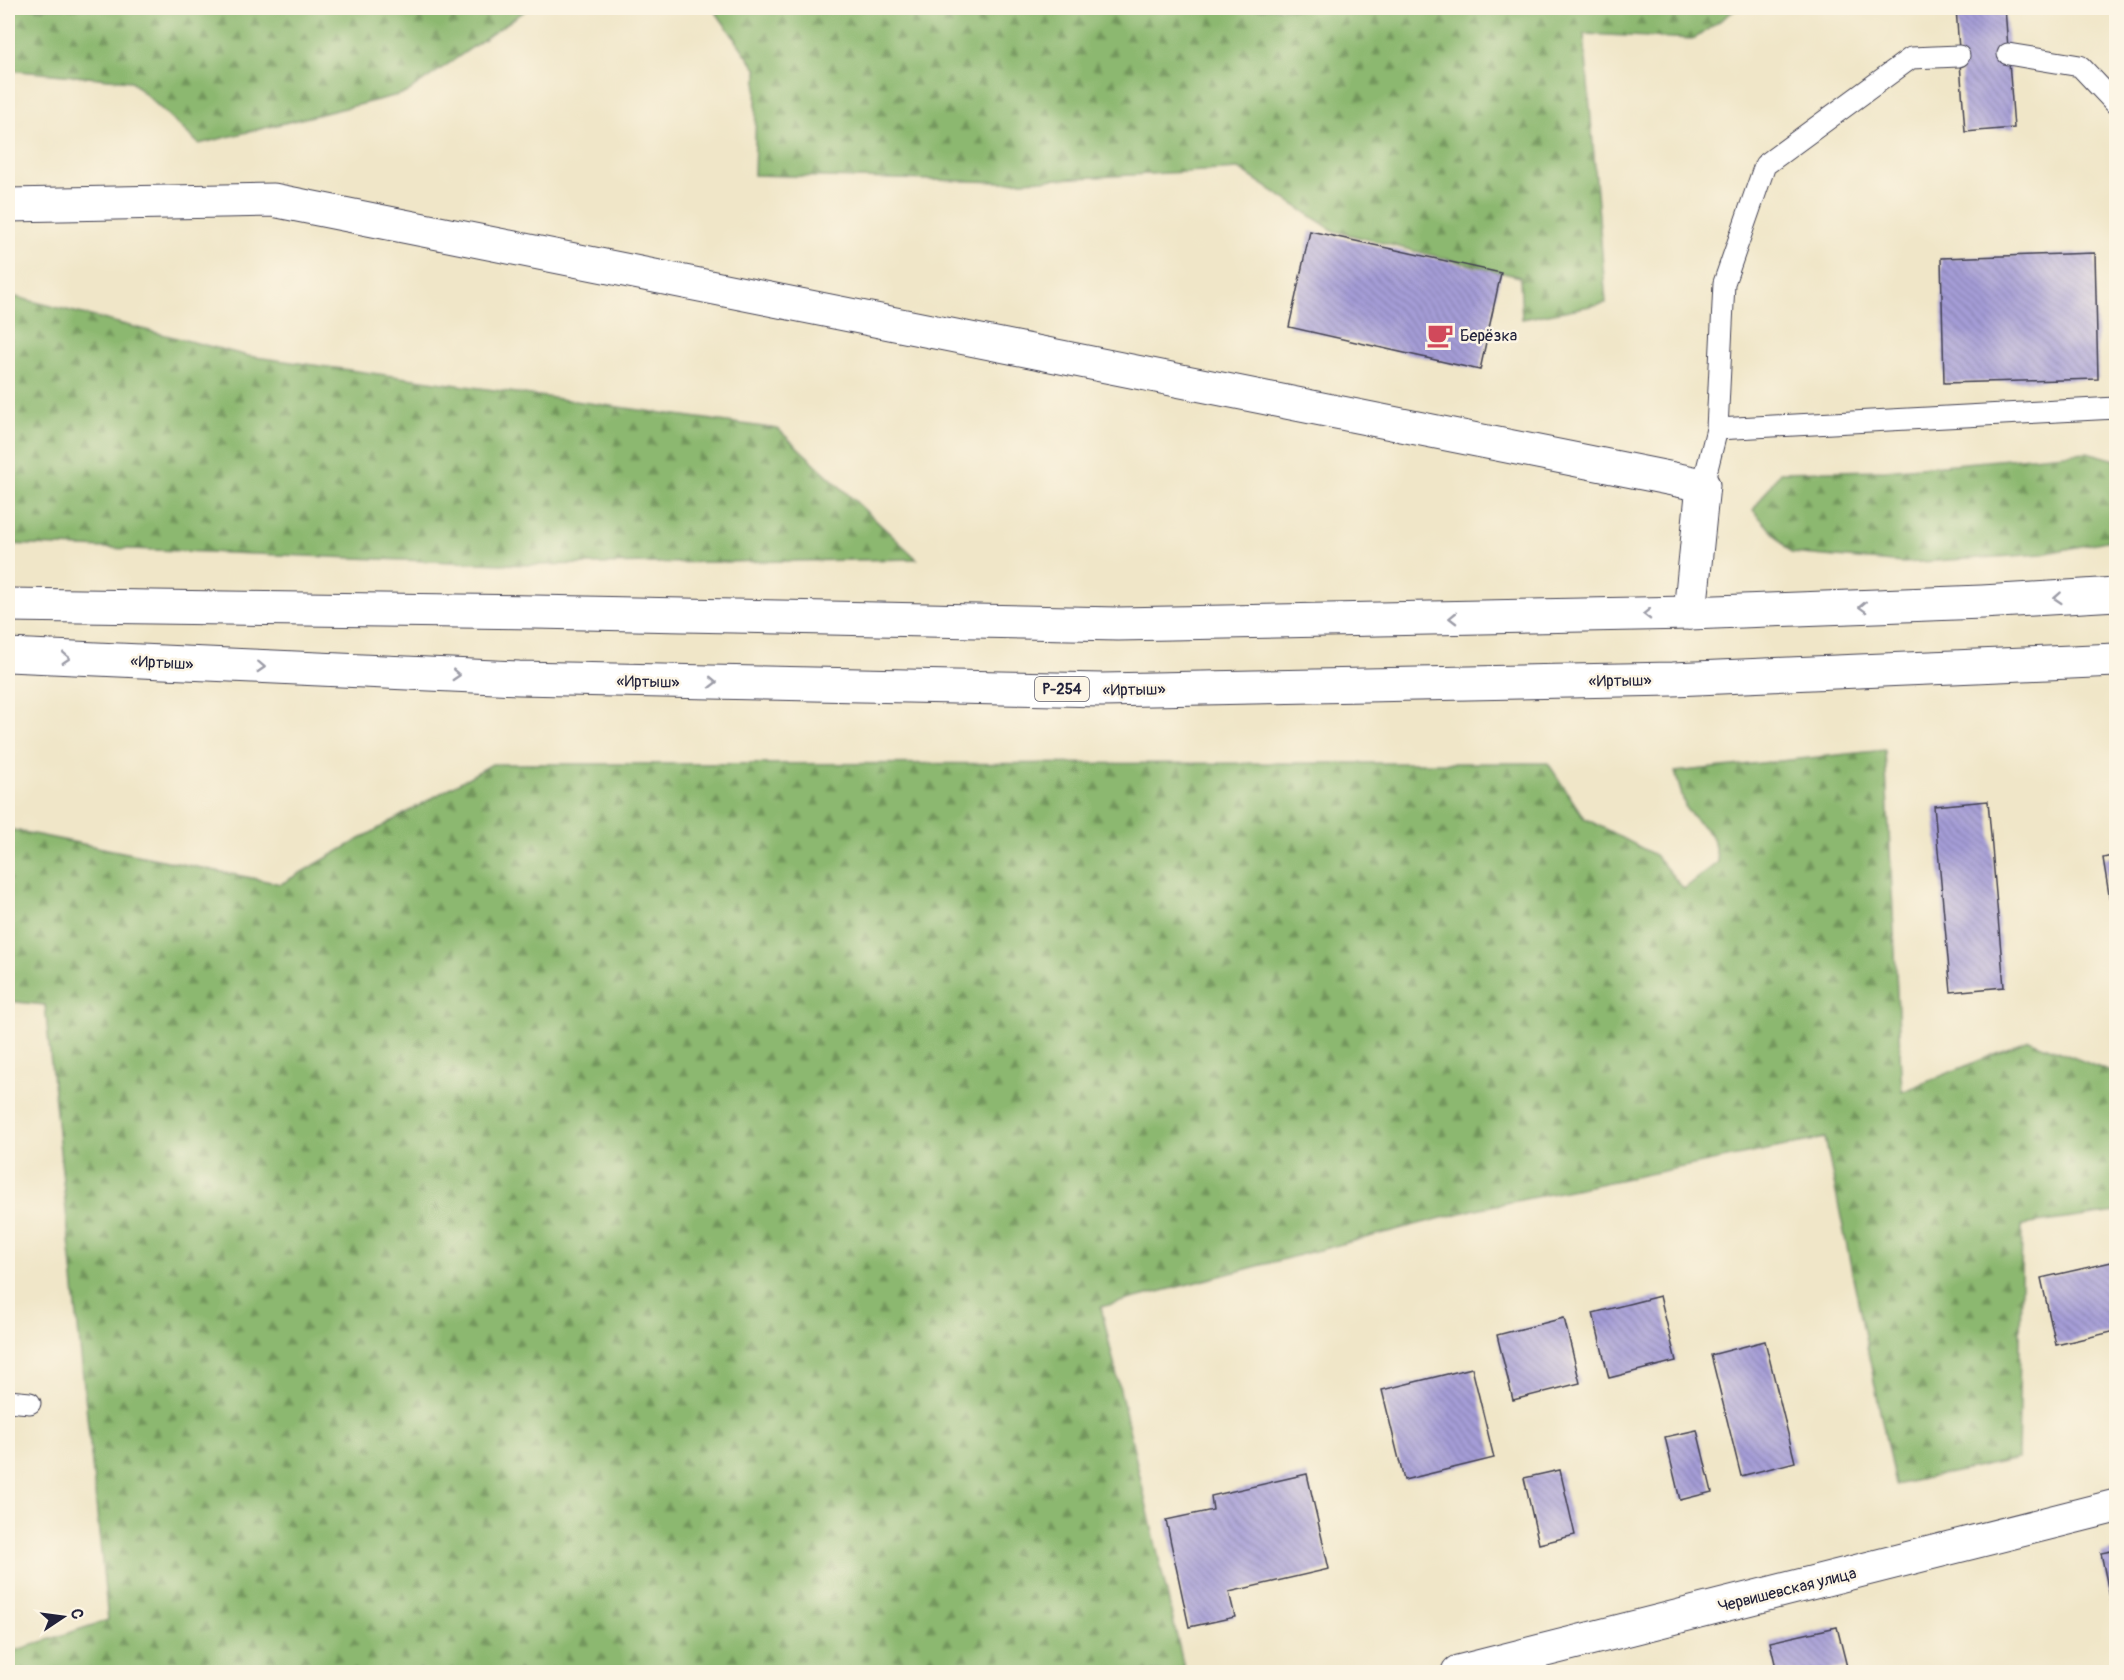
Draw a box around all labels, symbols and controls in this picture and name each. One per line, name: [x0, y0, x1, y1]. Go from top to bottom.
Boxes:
cafe icon: Берёзка: [1425, 320, 1455, 350]
place label: Берёзка: [1460, 326, 1517, 346]
one-way arrow: [2054, 591, 2063, 604]
one-way arrow: [1859, 600, 1868, 613]
one-way arrow: [1643, 608, 1652, 620]
one-way arrow: [1448, 611, 1457, 624]
street label: «Иртыш»: [130, 651, 194, 675]
one-way arrow: [61, 652, 70, 664]
one-way arrow: [256, 660, 265, 673]
one-way arrow: [451, 669, 460, 682]
street label: «Иртыш»: [1588, 670, 1652, 692]
street label: «Иртыш»: [616, 671, 680, 693]
one-way arrow: [709, 676, 718, 688]
road number: Р-254: [1035, 677, 1089, 701]
street label: «Иртыш»: [1102, 679, 1166, 701]
street label: Червишевская улица: [1716, 1563, 1858, 1617]
north arrow: [33, 1587, 93, 1647]
text: С: [66, 1607, 88, 1621]

